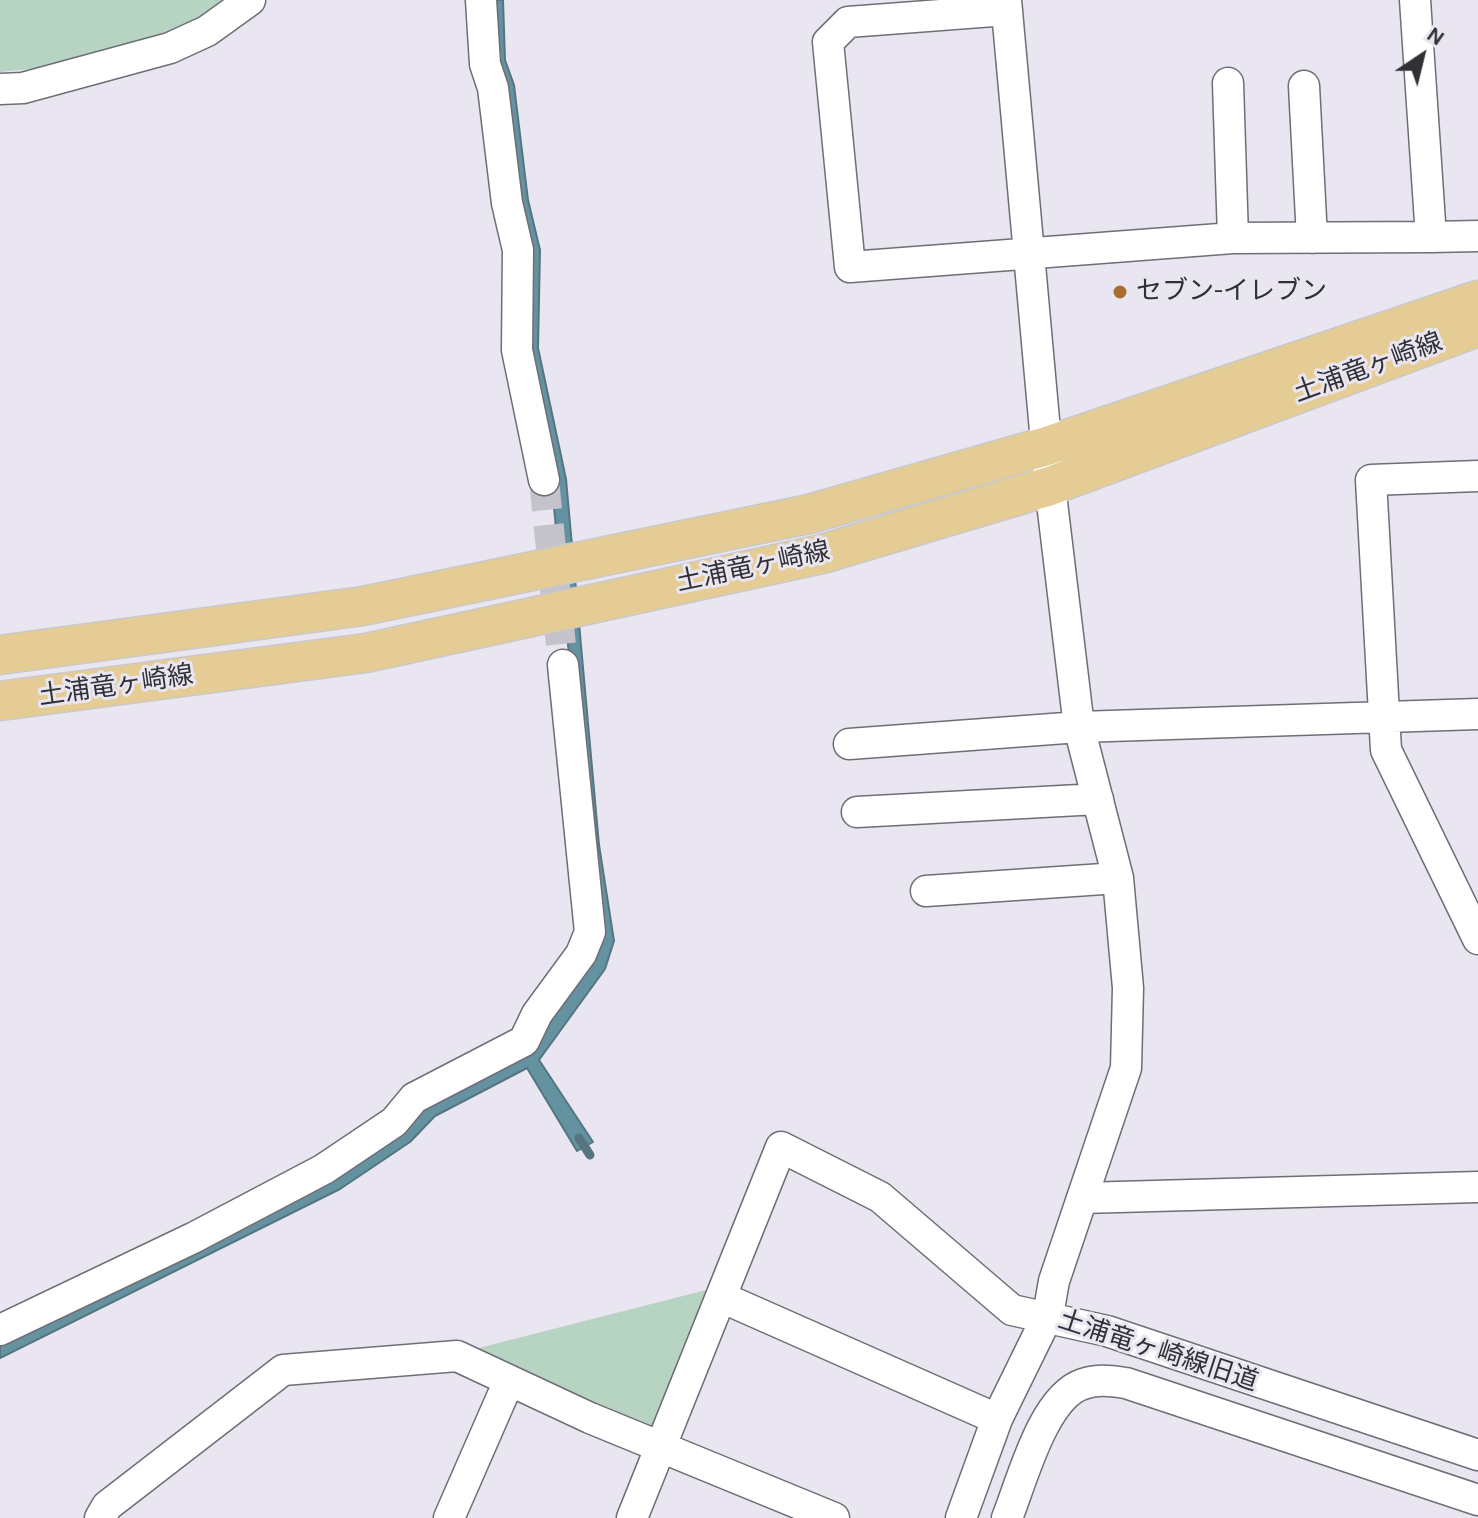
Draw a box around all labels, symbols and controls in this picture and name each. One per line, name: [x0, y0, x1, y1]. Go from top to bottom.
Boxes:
north arrow: [1382, 16, 1462, 96]
text: N: [1422, 21, 1450, 52]
place label: セブン-イレブン: [1136, 276, 1327, 308]
marker: セブン-イレブン: [1111, 283, 1129, 301]
street label: 土浦竜ヶ崎線: [1289, 327, 1447, 409]
street label: 土浦竜ヶ崎線: [673, 536, 833, 598]
street label: 土浦竜ヶ崎線: [37, 660, 195, 712]
street label: 土浦竜ヶ崎線旧道: [1054, 1304, 1262, 1398]

